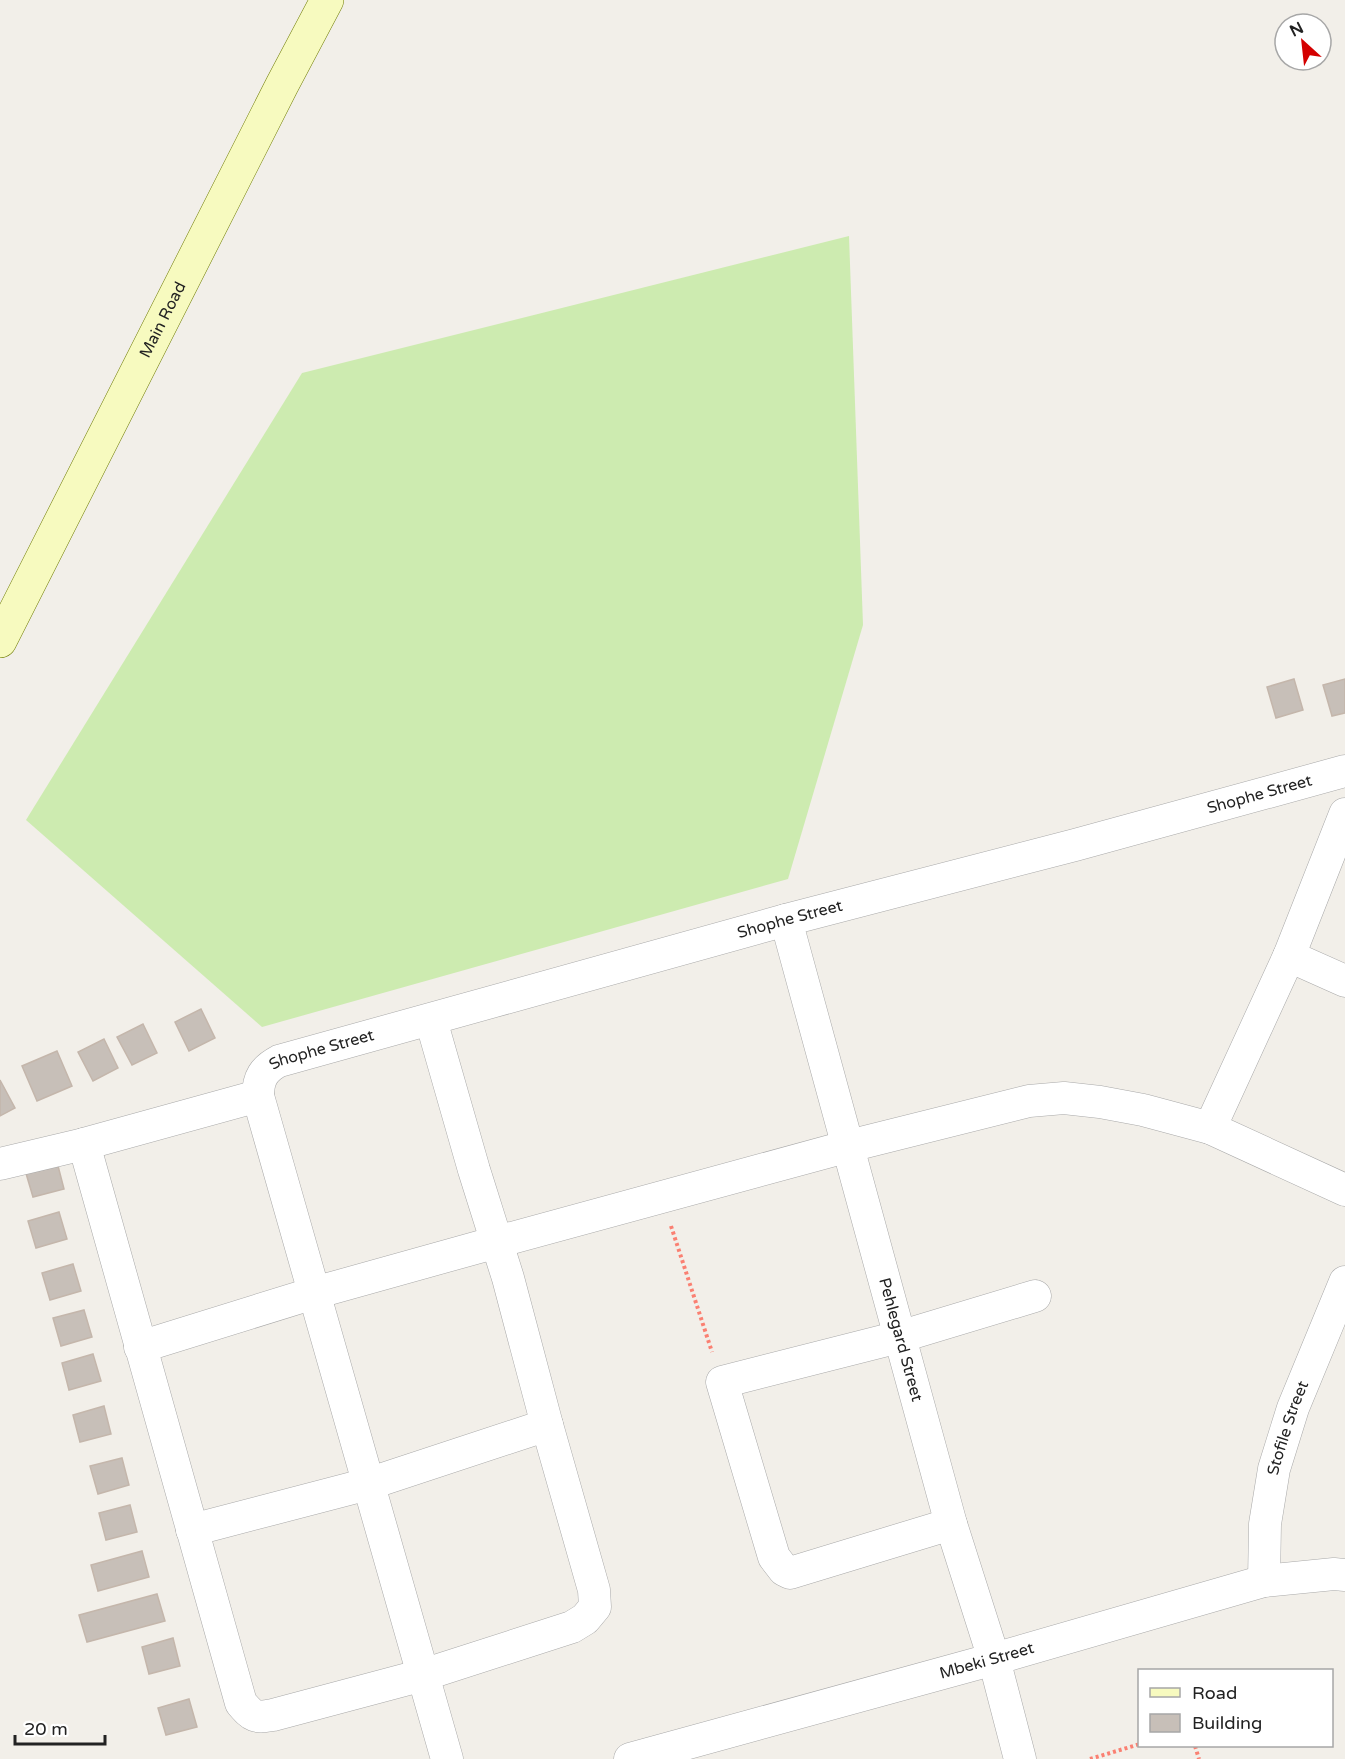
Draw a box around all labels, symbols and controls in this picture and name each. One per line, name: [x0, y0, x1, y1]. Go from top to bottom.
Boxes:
north arrow: [1273, 12, 1333, 72]
text: N: [1286, 18, 1307, 41]
street label: Main Road: [135, 279, 190, 361]
street label: Shophe Street: [1205, 770, 1314, 818]
street label: Shophe Street: [735, 896, 845, 943]
street label: Shophe Street: [265, 1025, 376, 1075]
street label: Pehlegard Street: [874, 1276, 927, 1404]
street label: Stofile Street: [1263, 1378, 1313, 1476]
street label: Mbeki Street: [937, 1638, 1036, 1683]
legend: [1138, 1669, 1333, 1747]
text: Road: [1192, 1682, 1237, 1704]
scale bar: [15, 1708, 105, 1746]
text: Building: [1192, 1712, 1262, 1734]
text: 20 m: [24, 1718, 68, 1740]

